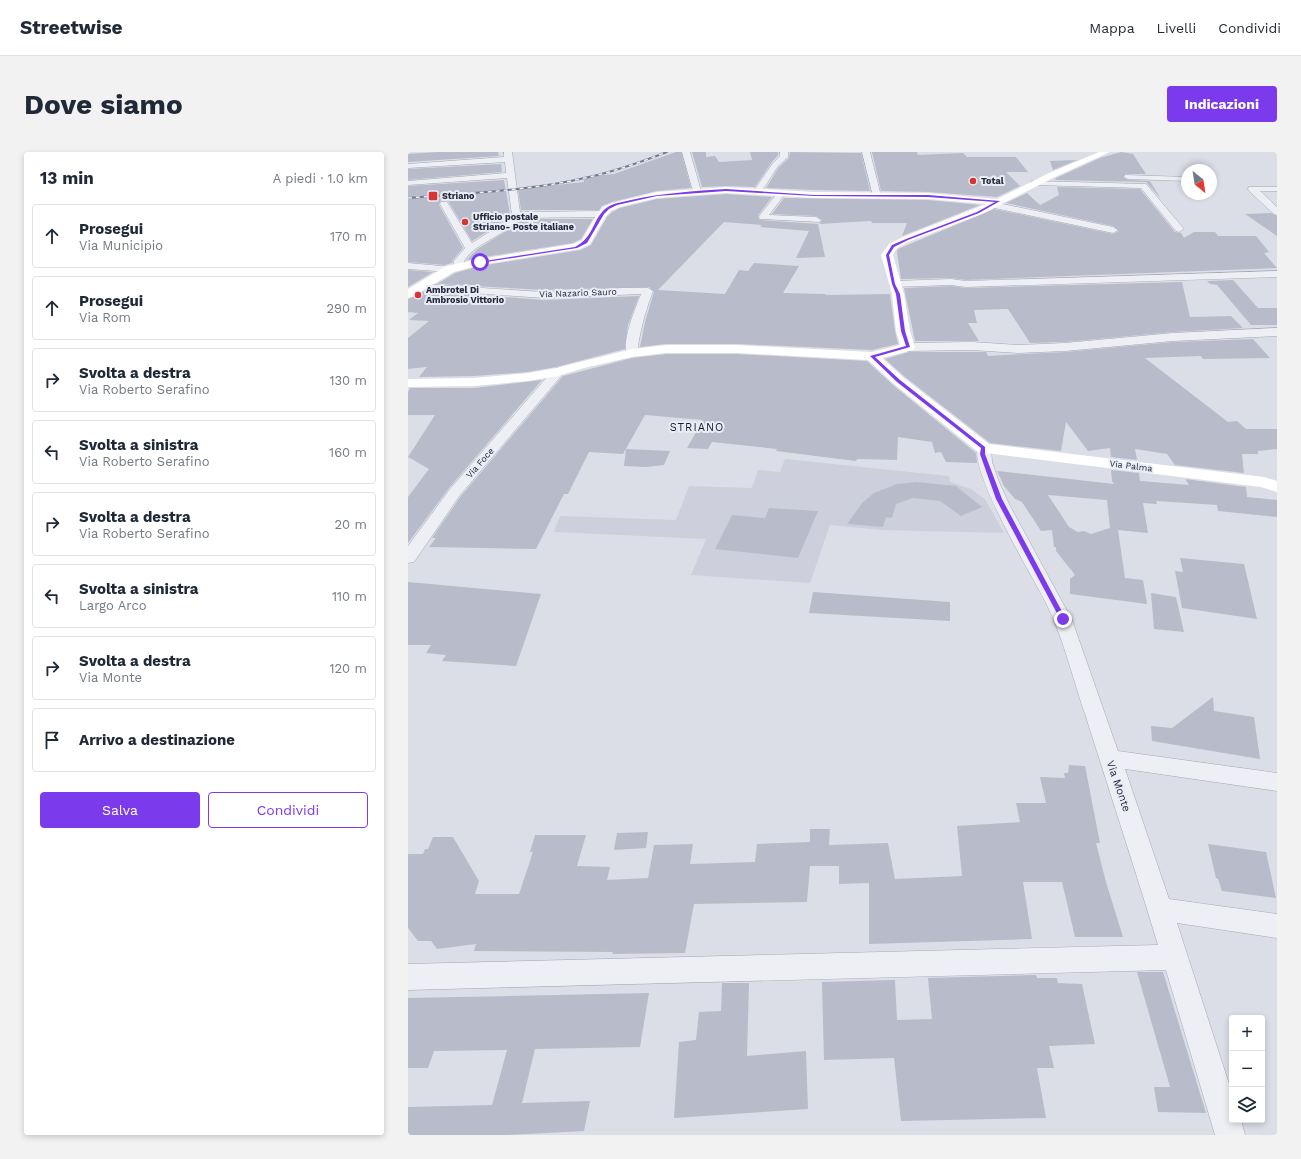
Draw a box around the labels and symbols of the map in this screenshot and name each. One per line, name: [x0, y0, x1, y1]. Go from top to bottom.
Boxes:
north arrow: [1181, 164, 1217, 200]
marker: Total: [968, 176, 978, 186]
place label: Total: [981, 176, 1004, 186]
marker: Striano: [427, 190, 439, 202]
place label: Striano: [442, 191, 475, 201]
place label: Ufficio postale Striano- Poste italiane: [473, 212, 574, 232]
marker: Ufficio postale Striano- Poste italiane: [460, 217, 470, 227]
route start: [471, 253, 489, 271]
place label: Ambrotel Di Ambrosio Vittorio: [426, 285, 505, 305]
street label: Via Nazario Sauro: [539, 287, 617, 299]
marker: Ambrotel Di Ambrosio Vittorio: [413, 290, 423, 300]
district label: STRIANO: [670, 421, 724, 434]
street label: Via Foce: [464, 446, 496, 480]
street label: Via Palma: [1109, 458, 1153, 474]
route end: [1054, 610, 1072, 628]
street label: Via Monte: [1104, 759, 1133, 814]

